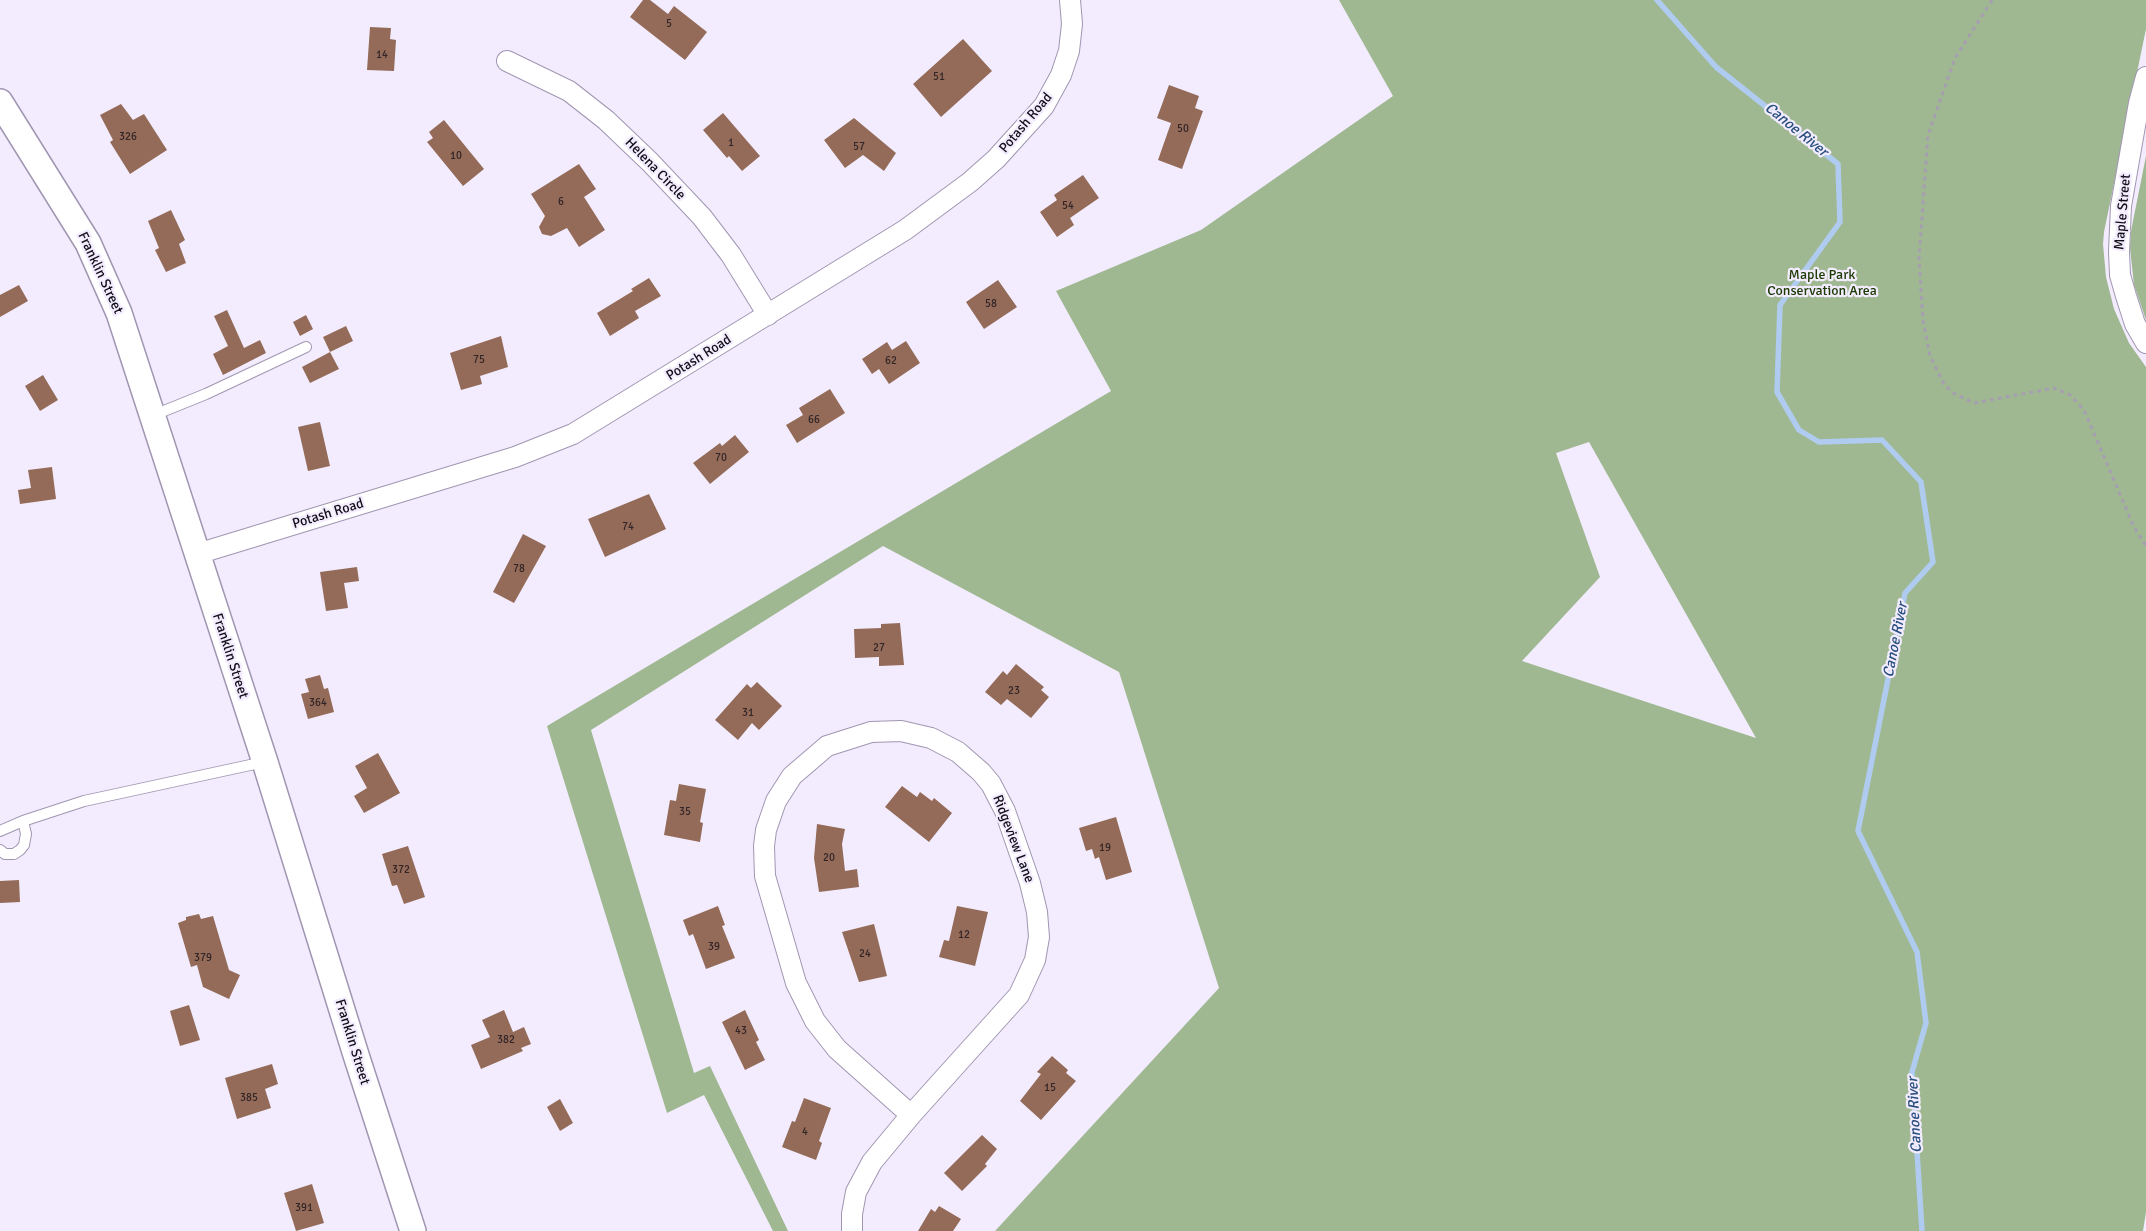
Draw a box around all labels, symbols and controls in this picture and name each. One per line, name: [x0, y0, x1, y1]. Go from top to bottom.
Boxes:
house number: 5: [666, 17, 672, 31]
house number: 14: [376, 48, 388, 62]
house number: 51: [933, 70, 945, 84]
street label: Potash Road: [996, 89, 1056, 157]
water label: Canoe River: [1761, 99, 1831, 161]
house number: 50: [1177, 122, 1189, 136]
house number: 326: [119, 130, 137, 144]
street label: Helena Circle: [621, 134, 689, 204]
house number: 1: [728, 136, 734, 150]
house number: 57: [853, 140, 865, 154]
house number: 10: [450, 149, 462, 163]
street label: Maple Street: [2111, 173, 2135, 251]
house number: 6: [558, 195, 564, 209]
house number: 54: [1062, 199, 1074, 213]
street label: Franklin Street: [74, 229, 126, 317]
park label: Maple Park Conservation Area: [1767, 267, 1877, 300]
house number: 58: [985, 297, 997, 311]
street label: Potash Road: [663, 331, 735, 385]
house number: 75: [473, 353, 485, 367]
house number: 62: [885, 354, 897, 368]
house number: 66: [808, 413, 820, 427]
house number: 70: [715, 451, 727, 465]
street label: Potash Road: [290, 495, 366, 533]
house number: 74: [622, 520, 634, 534]
house number: 78: [513, 562, 525, 576]
water label: Canoe River: [1880, 601, 1912, 679]
street label: Franklin Street: [208, 611, 252, 701]
house number: 27: [873, 641, 885, 655]
house number: 23: [1008, 684, 1020, 698]
house number: 364: [309, 696, 327, 710]
house number: 31: [742, 706, 754, 720]
street label: Ridgeview Lane: [989, 793, 1037, 885]
house number: 35: [679, 805, 691, 819]
house number: 19: [1099, 841, 1111, 855]
house number: 20: [823, 851, 835, 865]
house number: 372: [392, 863, 410, 877]
house number: 12: [958, 928, 970, 942]
house number: 39: [708, 940, 720, 954]
house number: 24: [859, 947, 871, 961]
house number: 379: [194, 951, 212, 965]
street label: Franklin Street: [331, 997, 373, 1087]
house number: 43: [735, 1024, 747, 1038]
house number: 382: [497, 1033, 515, 1047]
water label: Canoe River: [1904, 1077, 1926, 1153]
house number: 15: [1044, 1081, 1056, 1095]
house number: 385: [240, 1091, 258, 1105]
house number: 4: [802, 1125, 808, 1139]
house number: 391: [295, 1201, 313, 1215]

